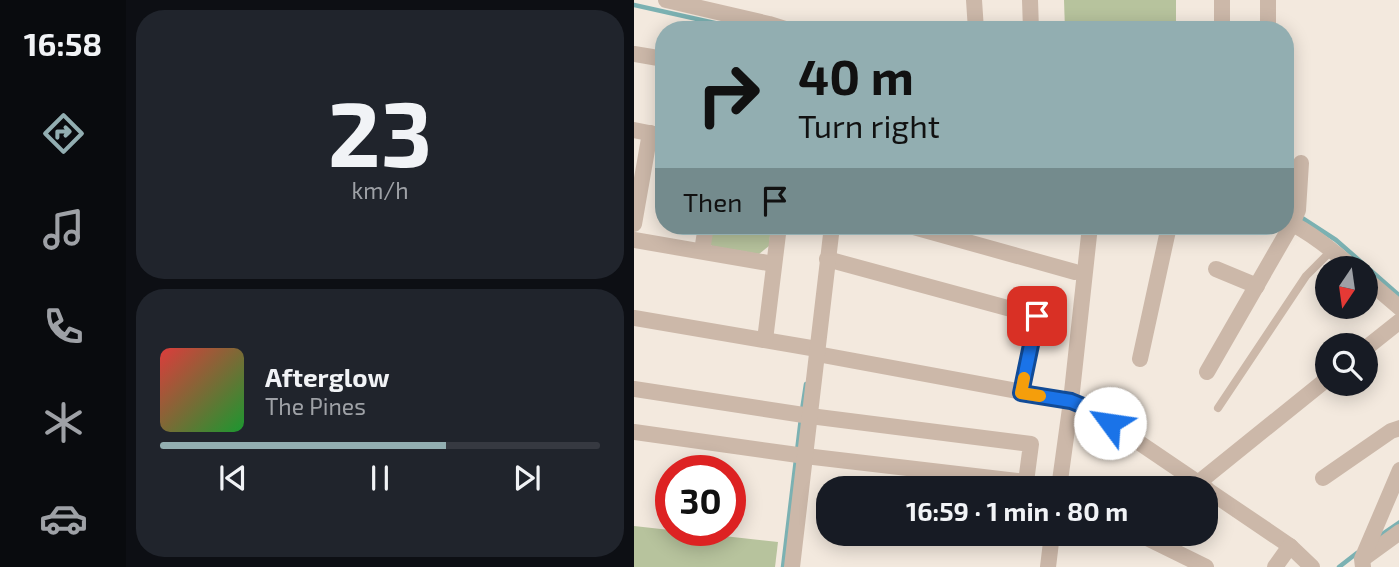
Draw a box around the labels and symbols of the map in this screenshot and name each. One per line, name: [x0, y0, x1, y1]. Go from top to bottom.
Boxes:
north arrow: [1315, 256, 1378, 318]
pin: [1007, 286, 1067, 346]
position arrow: [1073, 386, 1147, 460]
speed limit sign: 30: [655, 455, 746, 546]

